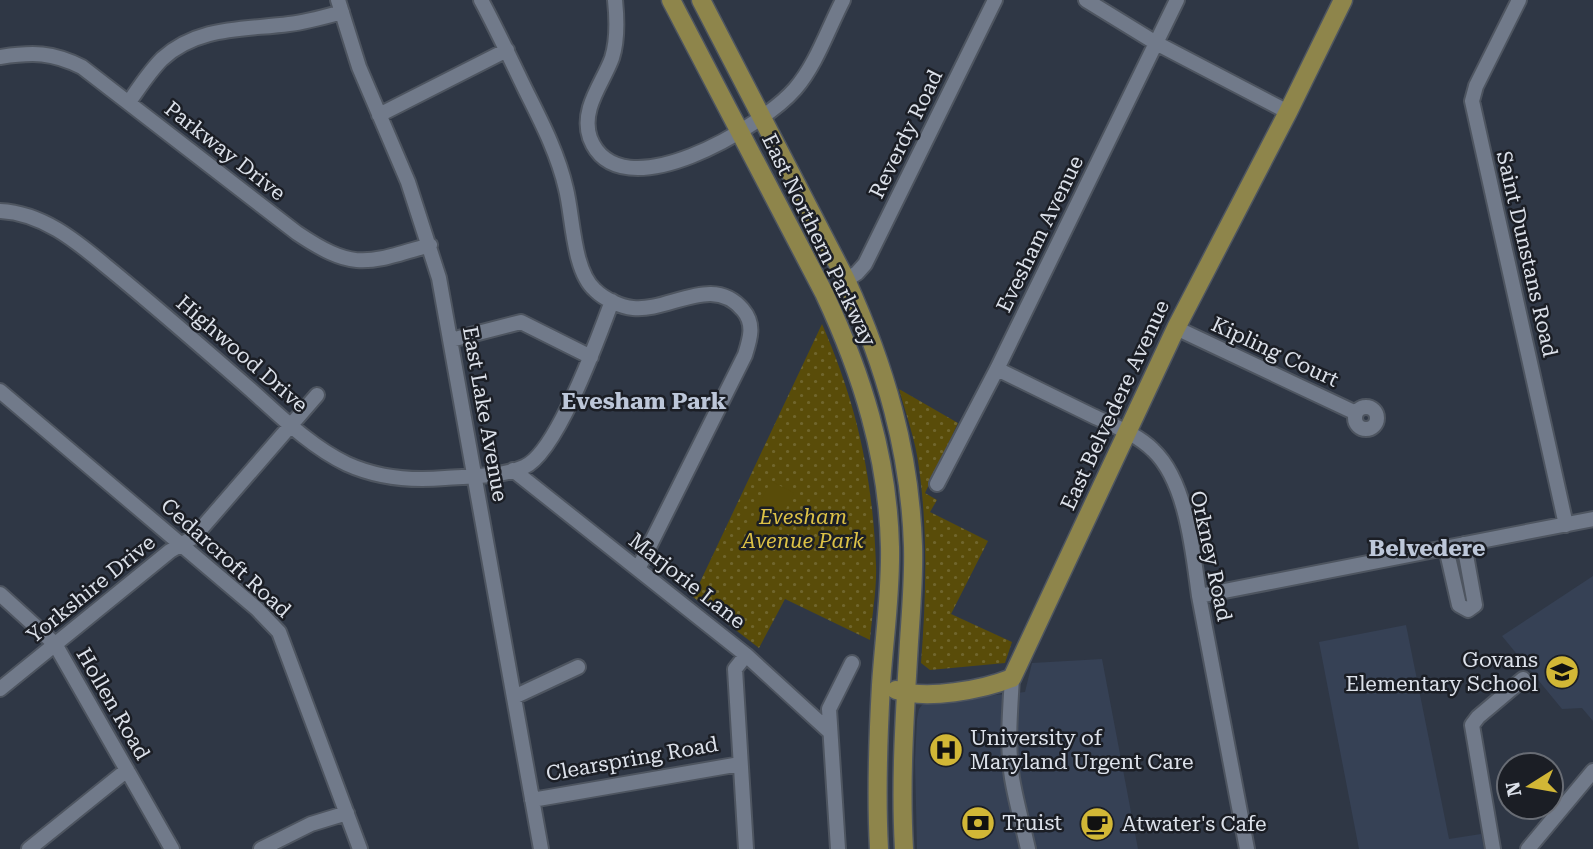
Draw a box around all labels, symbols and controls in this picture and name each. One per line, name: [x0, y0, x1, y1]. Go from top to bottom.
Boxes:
street label: Reverdy Road: [865, 65, 948, 202]
street label: Parkway Drive: [160, 96, 290, 206]
street label: East Northern Parkway: [757, 130, 881, 351]
street label: Saint Dunstans Road: [1492, 149, 1562, 360]
street label: Evesham Avenue: [992, 152, 1088, 316]
street label: Highwood Drive: [172, 291, 312, 417]
street label: East Belvedere Avenue: [1056, 296, 1174, 514]
street label: Kipling Court: [1208, 312, 1343, 392]
street label: East Lake Avenue: [458, 325, 512, 503]
district label: Evesham Park: [561, 388, 727, 415]
street label: Orkney Road: [1185, 489, 1237, 624]
street label: Cedarcroft Road: [156, 493, 296, 623]
park label: Evesham Avenue Park: [740, 505, 865, 553]
street label: Marjorie Lane: [624, 528, 750, 634]
street label: Yorkshire Drive: [22, 530, 160, 648]
district label: Belvedere: [1368, 535, 1486, 562]
street label: Hollen Road: [71, 644, 155, 765]
place label: Govans Elementary School: [1345, 648, 1539, 696]
school or university icon: Govans Elementary School: [1543, 653, 1581, 691]
place label: University of Maryland Urgent Care: [970, 726, 1194, 774]
hospital icon: University of Maryland Urgent Care: [927, 731, 965, 769]
street label: Clearspring Road: [544, 732, 720, 786]
north arrow: [1495, 751, 1565, 821]
text: N: [1501, 779, 1526, 799]
bank icon: Truist: [959, 804, 997, 842]
cafe icon: Atwater's Cafe: [1078, 805, 1116, 843]
place label: Truist: [1002, 811, 1062, 835]
place label: Atwater's Cafe: [1122, 812, 1267, 836]

